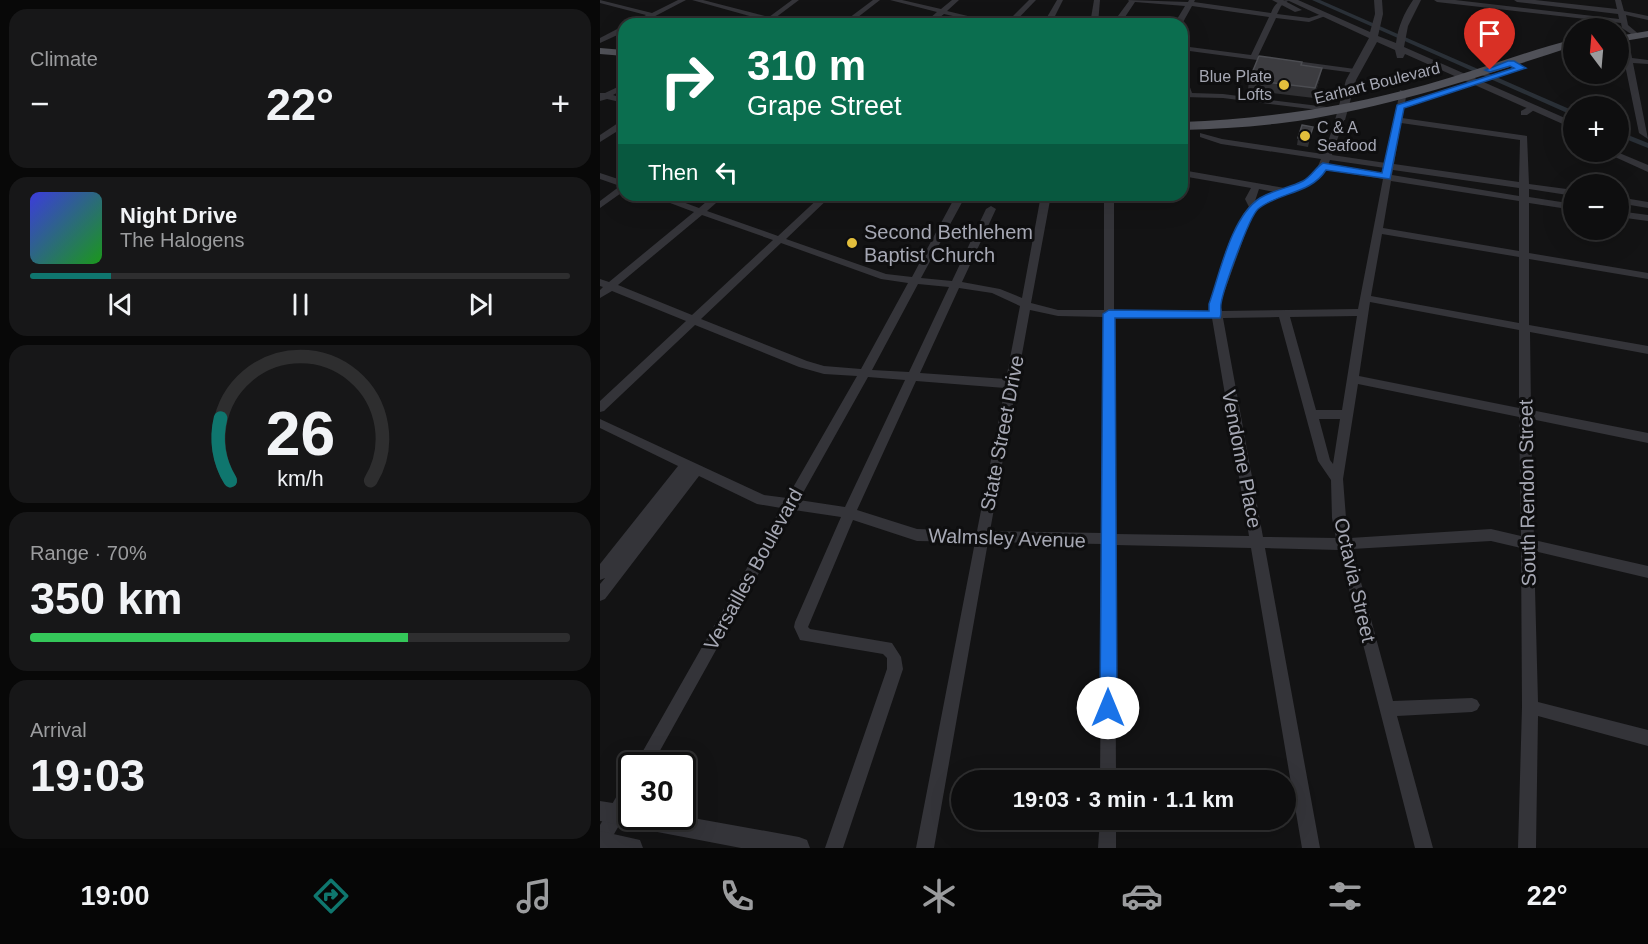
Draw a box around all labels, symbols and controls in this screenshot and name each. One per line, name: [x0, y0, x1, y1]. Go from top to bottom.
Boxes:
pin: [1464, 8, 1515, 70]
icon: arrive: [1473, 17, 1506, 50]
north arrow: [1563, 18, 1629, 84]
map controls: [1563, 18, 1629, 240]
icon: right: [648, 42, 726, 120]
text: 310 m: [747, 42, 866, 89]
text: Climate: [30, 48, 98, 70]
street label: Earhart Boulevard: [1312, 59, 1442, 107]
place label: Blue Plate Lofts: [1199, 68, 1272, 103]
marker: Blue Plate Lofts: [1277, 78, 1291, 92]
text: 22°: [266, 79, 334, 130]
text: −: [30, 85, 49, 122]
text: +: [551, 85, 570, 122]
text: Grape Street: [747, 91, 902, 121]
button: +: [1563, 96, 1629, 162]
place label: C & A Seafood: [1317, 119, 1377, 154]
marker: C & A Seafood: [1298, 129, 1312, 143]
icon: left: [710, 156, 743, 189]
text: Then: [648, 160, 698, 185]
button: −: [1563, 174, 1629, 240]
text: Night Drive: [120, 203, 237, 228]
place label: Second Bethlehem Baptist Church: [864, 221, 1033, 266]
text: The Halogens: [120, 229, 245, 251]
marker: Second Bethlehem Baptist Church: [845, 236, 859, 250]
icon: previous: [104, 288, 137, 321]
icon: pause: [284, 288, 317, 321]
icon: next: [464, 288, 497, 321]
street label: State Street Drive: [976, 353, 1028, 513]
street label: Vendome Place: [1218, 388, 1266, 530]
text: 26: [265, 399, 335, 468]
street label: South Rendon Street: [1514, 399, 1540, 587]
text: km/h: [277, 467, 323, 491]
street label: Versailles Boulevard: [699, 484, 807, 654]
street label: Octavia Street: [1330, 516, 1380, 645]
street label: Walmsley Avenue: [928, 524, 1086, 552]
text: Range · 70%: [30, 542, 147, 564]
text: 350 km: [30, 573, 183, 624]
position arrow: [1076, 676, 1140, 740]
text: Arrival: [30, 719, 87, 741]
text: 19:03: [30, 750, 145, 801]
speed limit sign: 30: [618, 752, 696, 830]
text: 19:03 · 3 min · 1.1 km: [1013, 787, 1234, 812]
icon: directions: [310, 875, 352, 917]
icon: music: [513, 875, 555, 917]
icon: phone: [716, 875, 758, 917]
icon: climate: [918, 875, 960, 917]
icon: car: [1121, 875, 1163, 917]
icon: filters: [1324, 875, 1366, 917]
text: 19:00: [80, 881, 149, 911]
text: 22°: [1527, 881, 1568, 911]

